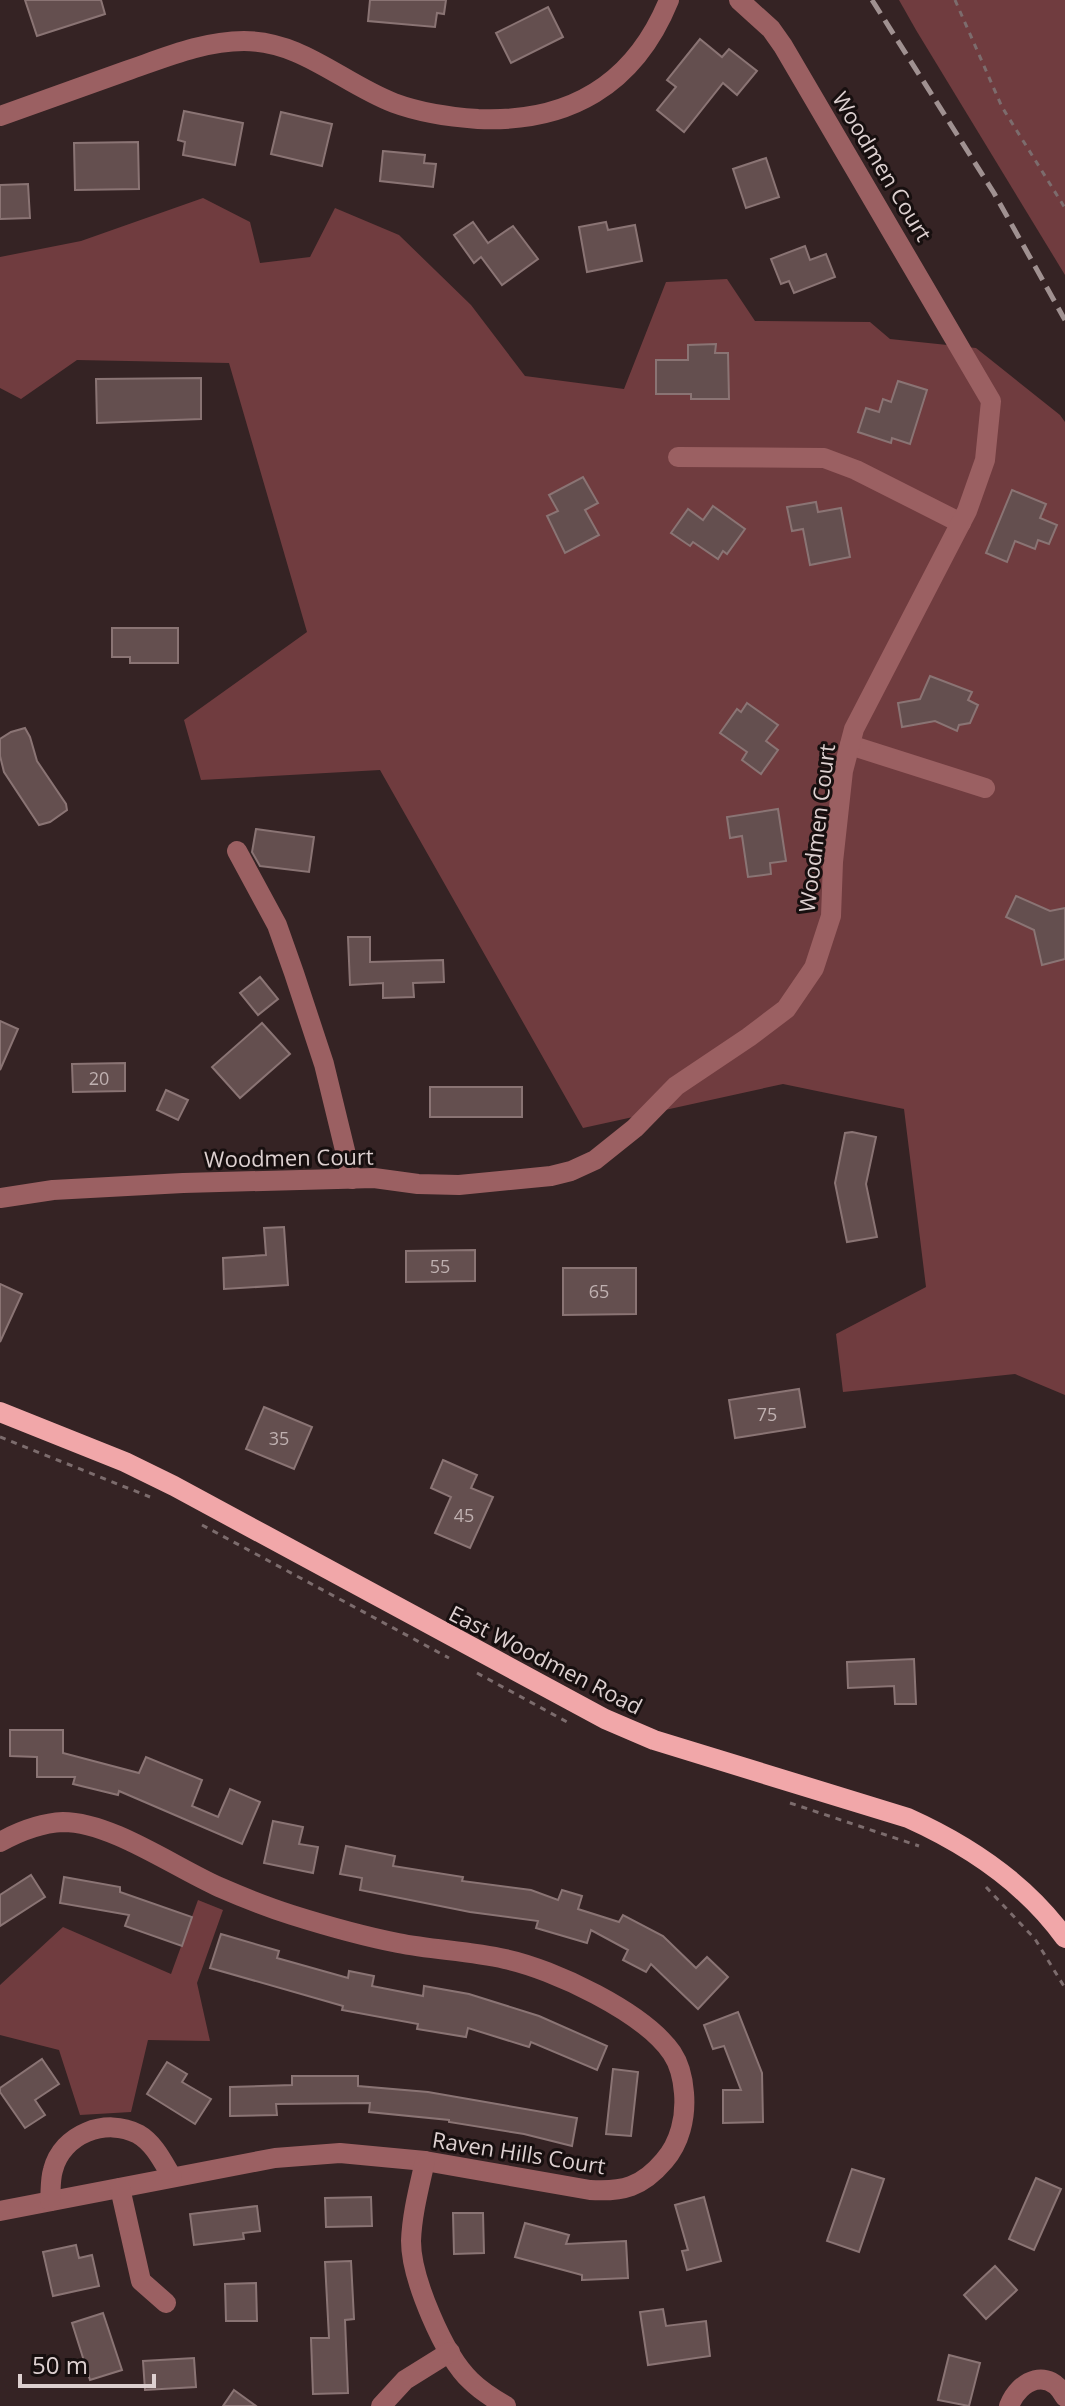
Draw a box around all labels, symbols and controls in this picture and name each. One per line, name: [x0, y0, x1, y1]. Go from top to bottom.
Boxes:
street label: Woodmen Court: [826, 86, 940, 247]
street label: Woodmen Court: [791, 742, 841, 914]
house number: 20: [89, 1066, 109, 1090]
street label: Woodmen Court: [204, 1141, 374, 1173]
house number: 55: [430, 1254, 450, 1278]
house number: 65: [589, 1279, 609, 1303]
house number: 75: [757, 1402, 777, 1426]
house number: 35: [269, 1426, 289, 1450]
house number: 45: [454, 1503, 474, 1527]
street label: East Woodmen Road: [444, 1597, 648, 1721]
street label: Raven Hills Court: [430, 2124, 608, 2181]
scale bar: [20, 2338, 154, 2388]
text: 50 m: [32, 2348, 88, 2381]

